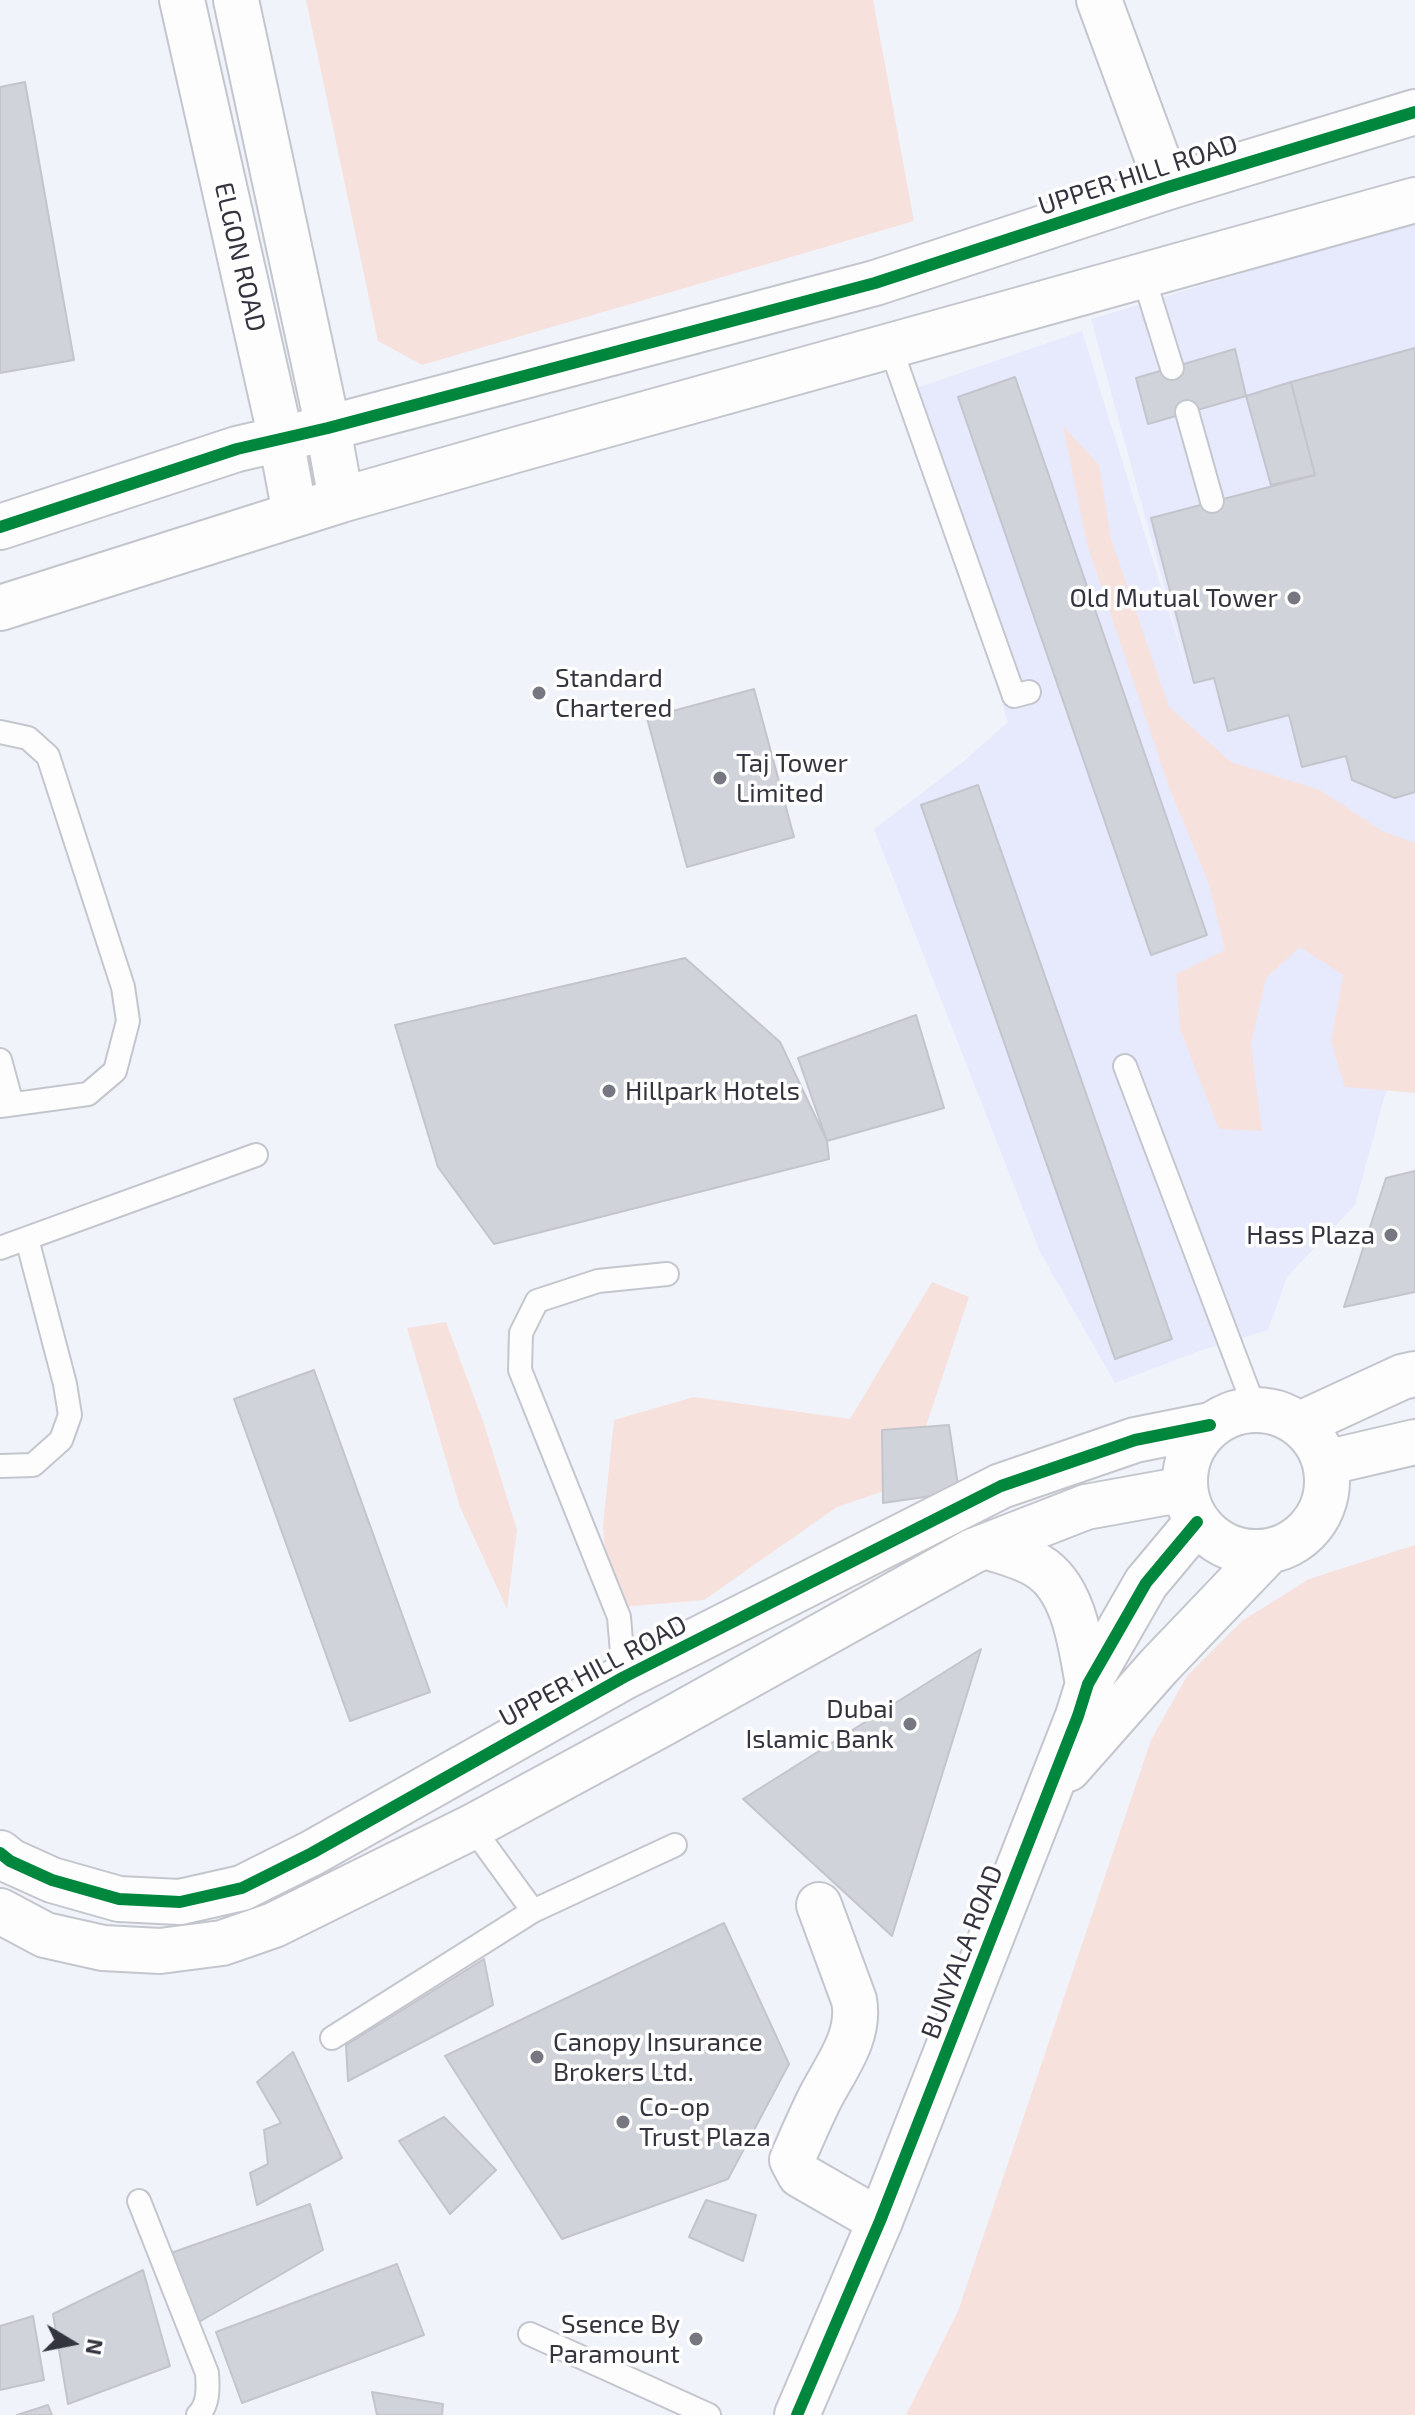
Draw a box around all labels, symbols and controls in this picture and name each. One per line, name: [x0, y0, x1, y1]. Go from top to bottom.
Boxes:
street label: UPPER HILL ROAD: [1034, 128, 1242, 222]
street label: ELGON ROAD: [208, 179, 272, 335]
place label: Old Mutual Tower: [1069, 582, 1278, 614]
marker: Old Mutual Tower: [1285, 589, 1303, 607]
place label: Standard Chartered: [555, 662, 672, 724]
marker: Standard Chartered: [530, 684, 548, 702]
place label: Taj Tower Limited: [736, 747, 848, 808]
marker: Taj Tower Limited: [711, 769, 729, 787]
place label: Hillpark Hotels: [625, 1075, 800, 1107]
marker: Hillpark Hotels: [600, 1082, 618, 1100]
place label: Hass Plaza: [1246, 1219, 1375, 1251]
marker: Hass Plaza: [1382, 1226, 1400, 1244]
street label: UPPER HILL ROAD: [494, 1608, 692, 1734]
place label: Dubai Islamic Bank: [746, 1693, 894, 1754]
marker: Dubai Islamic Bank: [901, 1715, 919, 1733]
street label: BUNYALA ROAD: [915, 1861, 1009, 2043]
place label: Canopy Insurance Brokers Ltd.: [553, 2026, 763, 2088]
marker: Canopy Insurance Brokers Ltd.: [528, 2048, 546, 2066]
place label: Co-op Trust Plaza: [639, 2091, 771, 2152]
marker: Co-op Trust Plaza: [614, 2113, 632, 2131]
north arrow: [32, 2303, 112, 2383]
place label: Ssence By Paramount: [548, 2308, 680, 2370]
marker: Ssence By Paramount: [687, 2330, 705, 2348]
text: N: [81, 2337, 110, 2357]

